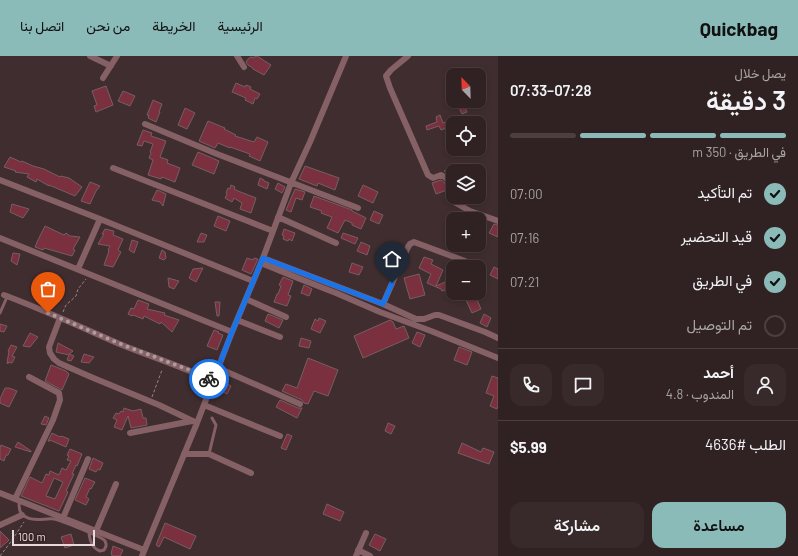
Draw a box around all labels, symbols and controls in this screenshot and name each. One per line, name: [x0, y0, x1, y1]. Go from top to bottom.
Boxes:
text: اتصل بنا: [20, 17, 64, 34]
text: من نحن: [86, 17, 130, 34]
text: الخريطة: [152, 17, 196, 34]
text: الرئيسية: [218, 17, 263, 34]
text: Quickbag: [700, 17, 778, 40]
text: يصل خلال: [735, 65, 786, 81]
north arrow: [446, 68, 486, 108]
map controls: [446, 68, 486, 300]
text: 07:28–07:33: [510, 81, 592, 99]
text: 3 دقيقة: [706, 84, 786, 115]
button: locate: [446, 116, 486, 156]
text: في الطريق · 350 m: [692, 144, 786, 160]
button: layers: [446, 164, 486, 204]
text: تم التأكيد: [697, 183, 752, 201]
icon: check: [764, 183, 786, 205]
text: 07:00: [510, 186, 543, 202]
button: +: [446, 212, 486, 252]
text: قيد التحضير: [681, 227, 752, 245]
icon: check: [764, 227, 786, 249]
text: 07:16: [510, 230, 539, 246]
pin: [375, 242, 409, 283]
icon: home: [381, 248, 403, 270]
button: −: [446, 260, 486, 300]
text: في الطريق: [692, 271, 752, 289]
icon: check: [764, 271, 786, 293]
pin: [31, 272, 65, 313]
text: 07:21: [510, 274, 539, 290]
icon: bag: [37, 278, 59, 300]
text: تم التوصيل: [686, 315, 752, 333]
courier: [189, 359, 229, 399]
text: أحمد: [703, 363, 734, 381]
button: phone: [510, 364, 552, 406]
button: chat: [562, 364, 604, 406]
button: person: [744, 364, 786, 406]
icon: bike: [198, 368, 220, 390]
text: المندوب · 4.8: [666, 386, 734, 402]
text: الطلب #4636: [705, 435, 786, 453]
text: $5.99: [510, 438, 547, 456]
button: مشاركة: [510, 502, 644, 548]
button: مساعدة: [652, 502, 786, 548]
scale bar: [12, 528, 95, 547]
text: 100 m: [18, 530, 46, 543]

